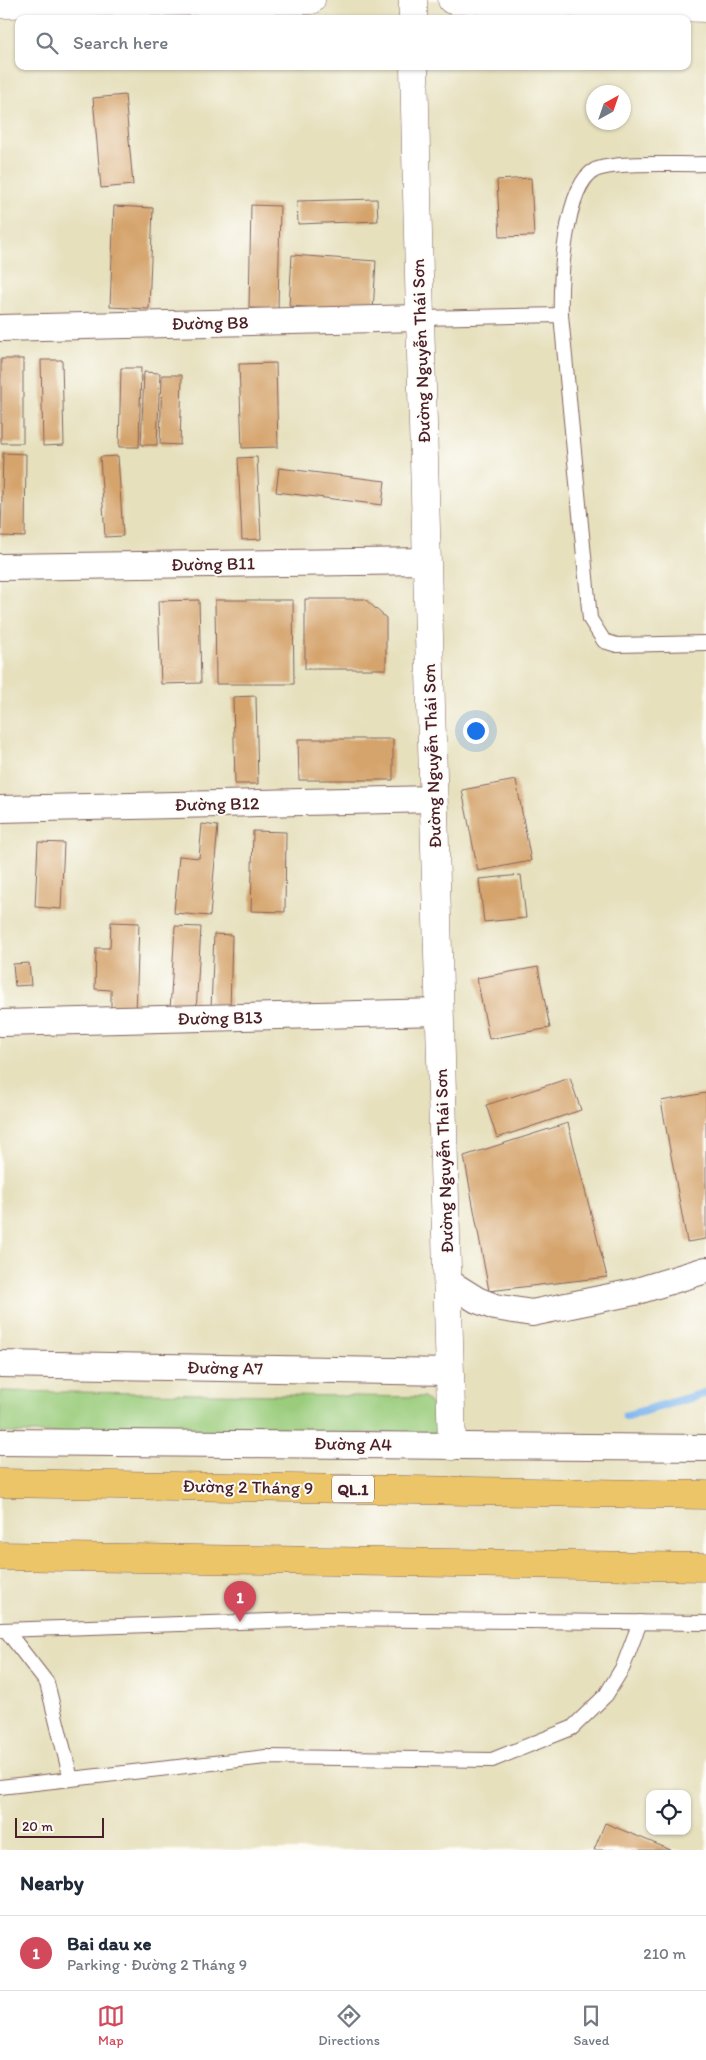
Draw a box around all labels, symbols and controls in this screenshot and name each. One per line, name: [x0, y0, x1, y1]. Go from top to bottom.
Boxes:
search box: [15, 15, 691, 70]
icon: search: [33, 29, 61, 57]
text: Search here: [73, 31, 168, 54]
north arrow: [586, 85, 631, 130]
street label: Đường Nguyễn Thái Sơn: [407, 258, 435, 444]
street label: Đường B8: [171, 311, 249, 335]
street label: Đường B11: [171, 552, 255, 576]
street label: Đường Nguyễn Thái Sơn: [418, 663, 446, 849]
your location: [463, 718, 489, 744]
street label: Đường B12: [174, 792, 260, 816]
street label: Đường B13: [177, 1006, 263, 1030]
street label: Đường Nguyễn Thái Sơn: [430, 1068, 458, 1254]
street label: Đường A7: [187, 1356, 263, 1380]
street label: Đường A4: [314, 1432, 392, 1456]
street label: Đường 2 Tháng 9: [182, 1475, 314, 1499]
road number: QL.1: [332, 1476, 374, 1502]
pin: 1: [224, 1581, 256, 1622]
map controls: [646, 1790, 691, 1835]
button: locate: [646, 1790, 691, 1835]
scale bar: [15, 1815, 104, 1838]
text: 20 m: [22, 1818, 53, 1835]
text: Nearby: [20, 1870, 84, 1895]
text: Bai dau xe: [67, 1932, 151, 1955]
text: 1: [32, 1944, 40, 1963]
text: 210 m: [643, 1944, 686, 1963]
text: Parking · Đường 2 Tháng 9: [67, 1955, 247, 1974]
tab: Map: [97, 2002, 125, 2049]
tab: Directions: [318, 2002, 380, 2049]
tab: Saved: [573, 2002, 609, 2049]

